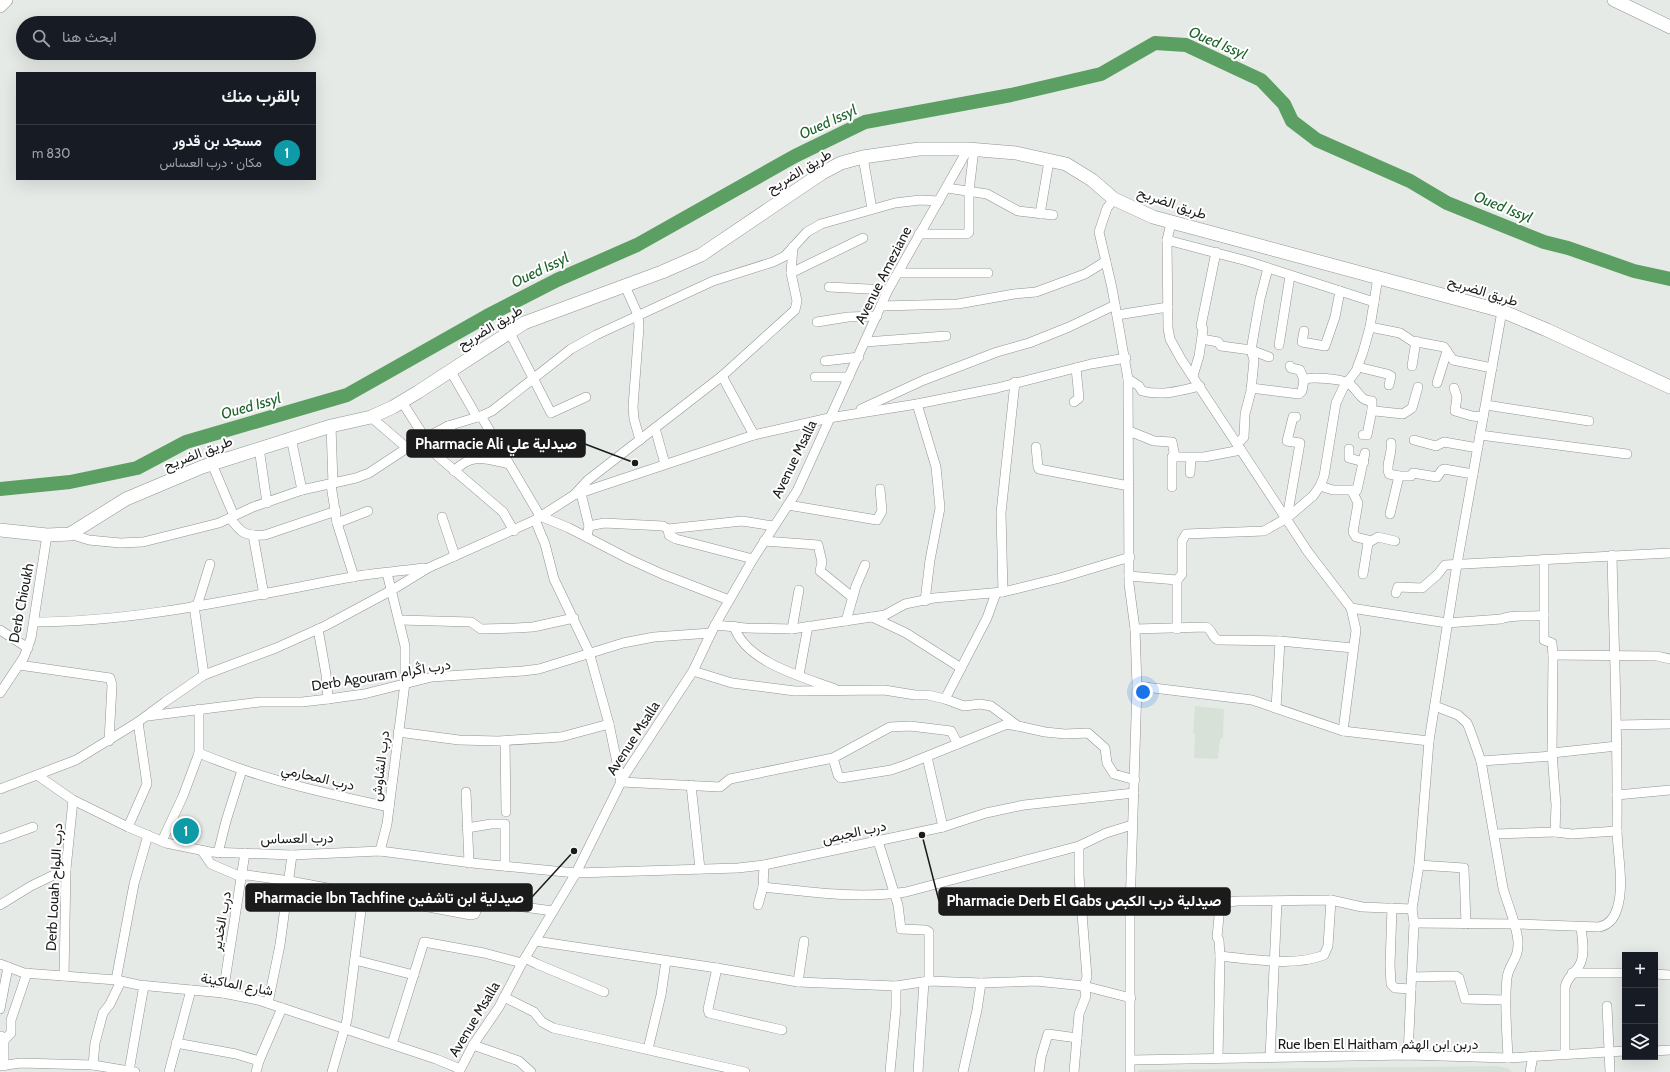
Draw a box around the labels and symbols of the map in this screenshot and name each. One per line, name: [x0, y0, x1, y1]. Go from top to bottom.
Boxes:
water label: Oued Issyl: [1186, 23, 1250, 63]
water label: Oued Issyl: [796, 101, 860, 143]
street label: طريق الضريح: [763, 145, 836, 199]
street label: طريق الضريح: [1134, 183, 1209, 225]
water label: Oued Issyl: [1471, 187, 1535, 227]
street label: Avenue Ameziane: [851, 223, 915, 327]
water label: Oued Issyl: [508, 248, 572, 292]
street label: طريق الضريح: [1445, 272, 1520, 312]
street label: طريق الضريح: [454, 301, 527, 355]
water label: Oued Issyl: [219, 389, 283, 423]
street label: Avenue Msalla: [767, 417, 821, 501]
callout: Pharmacie Ali صيدلية علي: [407, 430, 585, 457]
street label: طريق الضريح: [161, 432, 236, 476]
text: Pharmacie Ali صيدلية علي: [415, 435, 577, 457]
street label: Derb Chioukh: [4, 562, 38, 644]
street label: Derb Agouram درب اڭرام: [310, 655, 452, 695]
your location: [1133, 682, 1153, 702]
street label: Avenue Msalla: [602, 697, 664, 778]
street label: درب الشاوش: [367, 729, 393, 802]
street label: درب المحارمي: [279, 760, 357, 797]
pin: 1: [173, 816, 199, 846]
street label: درب الجبص: [820, 816, 888, 848]
street label: Derb Louah درب اللواح: [42, 822, 68, 952]
street label: درب العساس: [260, 828, 334, 848]
callout: Pharmacie Ibn Tachfine صيدلية ابن تاشفين: [246, 884, 532, 911]
callout: Pharmacie Derb El Gabs صيدلية درب الكبص: [939, 888, 1230, 915]
street label: درب الخدير: [207, 889, 235, 953]
text: Pharmacie Ibn Tachfine صيدلية ابن تاشفين: [254, 889, 524, 907]
text: Pharmacie Derb El Gabs صيدلية درب الكبص: [946, 892, 1222, 910]
street label: شارع الماكينة: [199, 968, 275, 1002]
street label: Avenue Msalla: [444, 978, 504, 1060]
street label: Rue Iben El Haitham دربن ابن الهثم: [1278, 1035, 1479, 1053]

